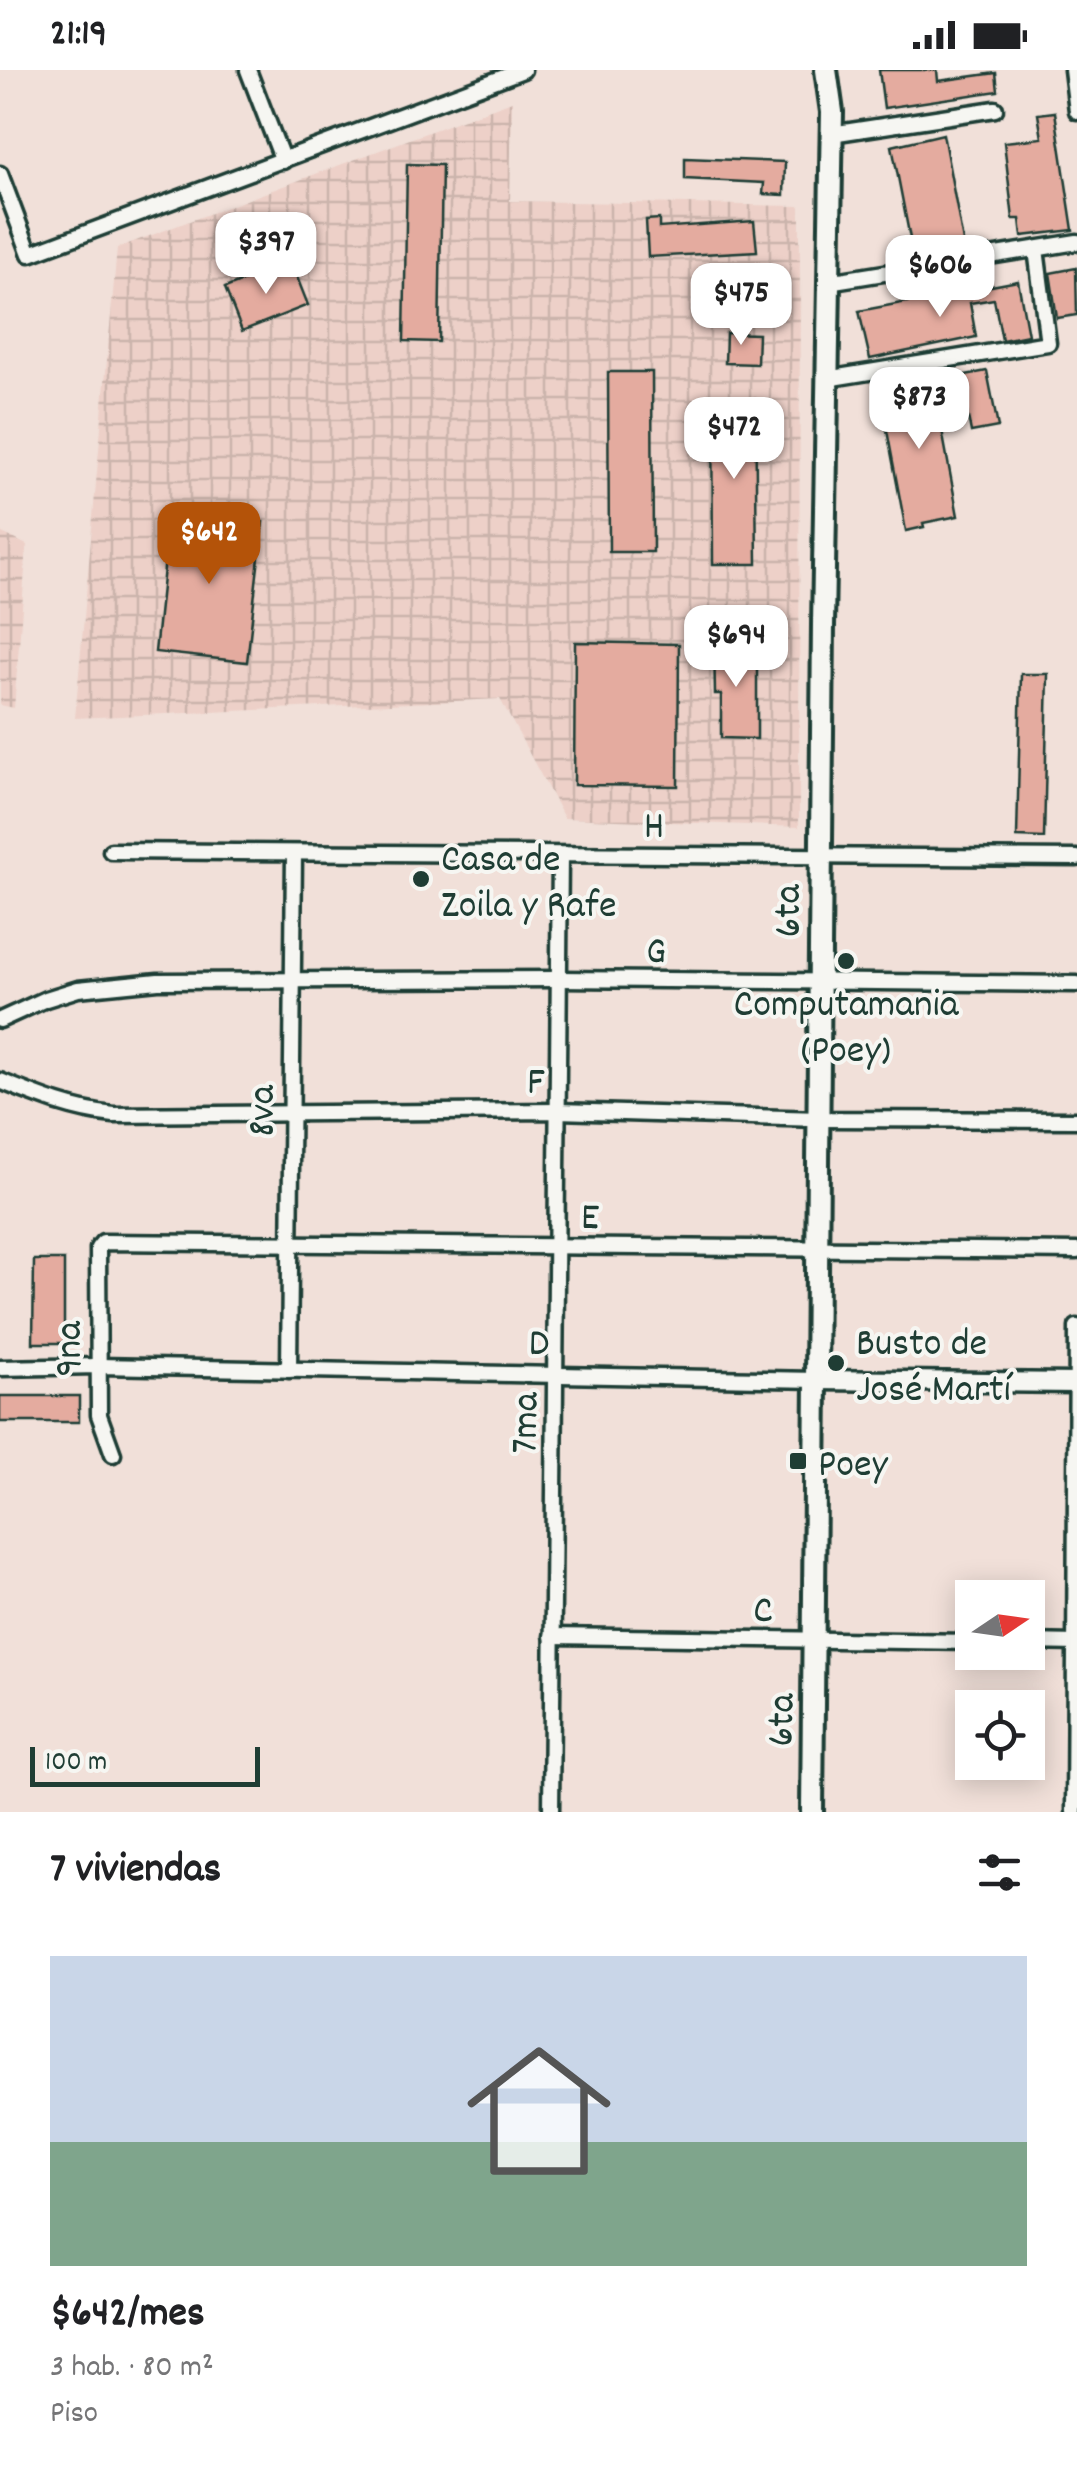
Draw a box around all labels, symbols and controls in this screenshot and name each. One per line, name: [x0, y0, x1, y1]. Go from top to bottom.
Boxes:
text: 21:19: [50, 8, 107, 63]
pin: $397: [207, 212, 325, 297]
text: $397: [237, 221, 295, 267]
pin: $606: [881, 235, 999, 320]
text: $606: [907, 244, 973, 290]
pin: $475: [682, 263, 800, 348]
text: $475: [713, 272, 769, 318]
pin: $873: [860, 367, 978, 452]
text: $873: [891, 376, 947, 422]
pin: $472: [675, 397, 793, 482]
text: $472: [706, 406, 762, 452]
pin: $642: [150, 502, 268, 587]
text: $642: [179, 511, 239, 557]
pin: $694: [677, 605, 795, 690]
text: $694: [706, 614, 766, 660]
street label: H: [644, 801, 664, 858]
place label: Casa de Zoila y Rafe: [441, 834, 616, 937]
marker: Casa de Zoila y Rafe: [410, 868, 432, 890]
street label: 6ta: [763, 883, 820, 938]
street label: G: [645, 926, 666, 983]
marker: Computamania (Poey): [835, 950, 857, 972]
place label: Computamania (Poey): [733, 979, 960, 1082]
street label: F: [527, 1057, 545, 1114]
street label: 8va: [237, 1084, 294, 1137]
street label: E: [580, 1192, 599, 1249]
street label: D: [528, 1318, 550, 1375]
place label: Busto de José Martí: [856, 1318, 1013, 1421]
street label: 9na: [44, 1320, 101, 1377]
marker: Busto de José Martí: [825, 1352, 847, 1374]
street label: 7ma: [499, 1391, 558, 1454]
place label: Poey: [818, 1439, 889, 1496]
marker: Poey: [787, 1450, 809, 1472]
north arrow: [955, 1580, 1045, 1670]
map controls: [955, 1580, 1045, 1780]
street label: C: [753, 1585, 773, 1642]
button: locate: [955, 1690, 1045, 1780]
street label: 6ta: [756, 1692, 813, 1747]
scale bar: [30, 1742, 260, 1786]
text: 100 m: [45, 1744, 107, 1784]
text: 7 viviendas: [50, 1842, 221, 1902]
icon: filters: [972, 1845, 1027, 1900]
icon: home: [449, 2021, 629, 2201]
text: $642/mes: [50, 2286, 205, 2346]
text: 3 hab. · 80 m²: [50, 2346, 214, 2392]
text: Piso: [50, 2392, 98, 2438]

